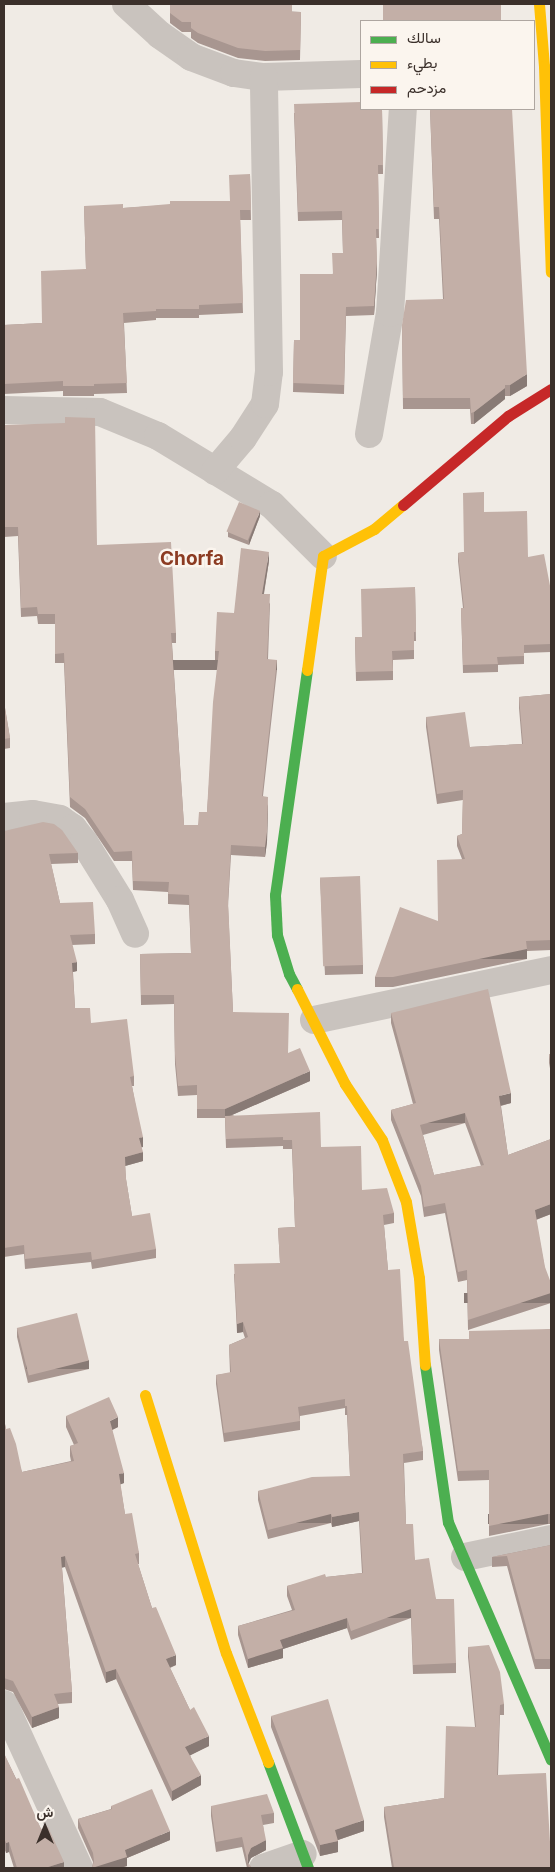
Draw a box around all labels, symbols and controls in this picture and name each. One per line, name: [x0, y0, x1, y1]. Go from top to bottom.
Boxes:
legend: [360, 20, 535, 110]
text: سالك: [407, 28, 441, 47]
text: بطيء: [407, 53, 437, 72]
text: مزدحم: [407, 78, 446, 97]
district label: Chorfa: [160, 548, 224, 570]
north arrow: [20, 1802, 70, 1852]
text: ش: [37, 1803, 53, 1820]

